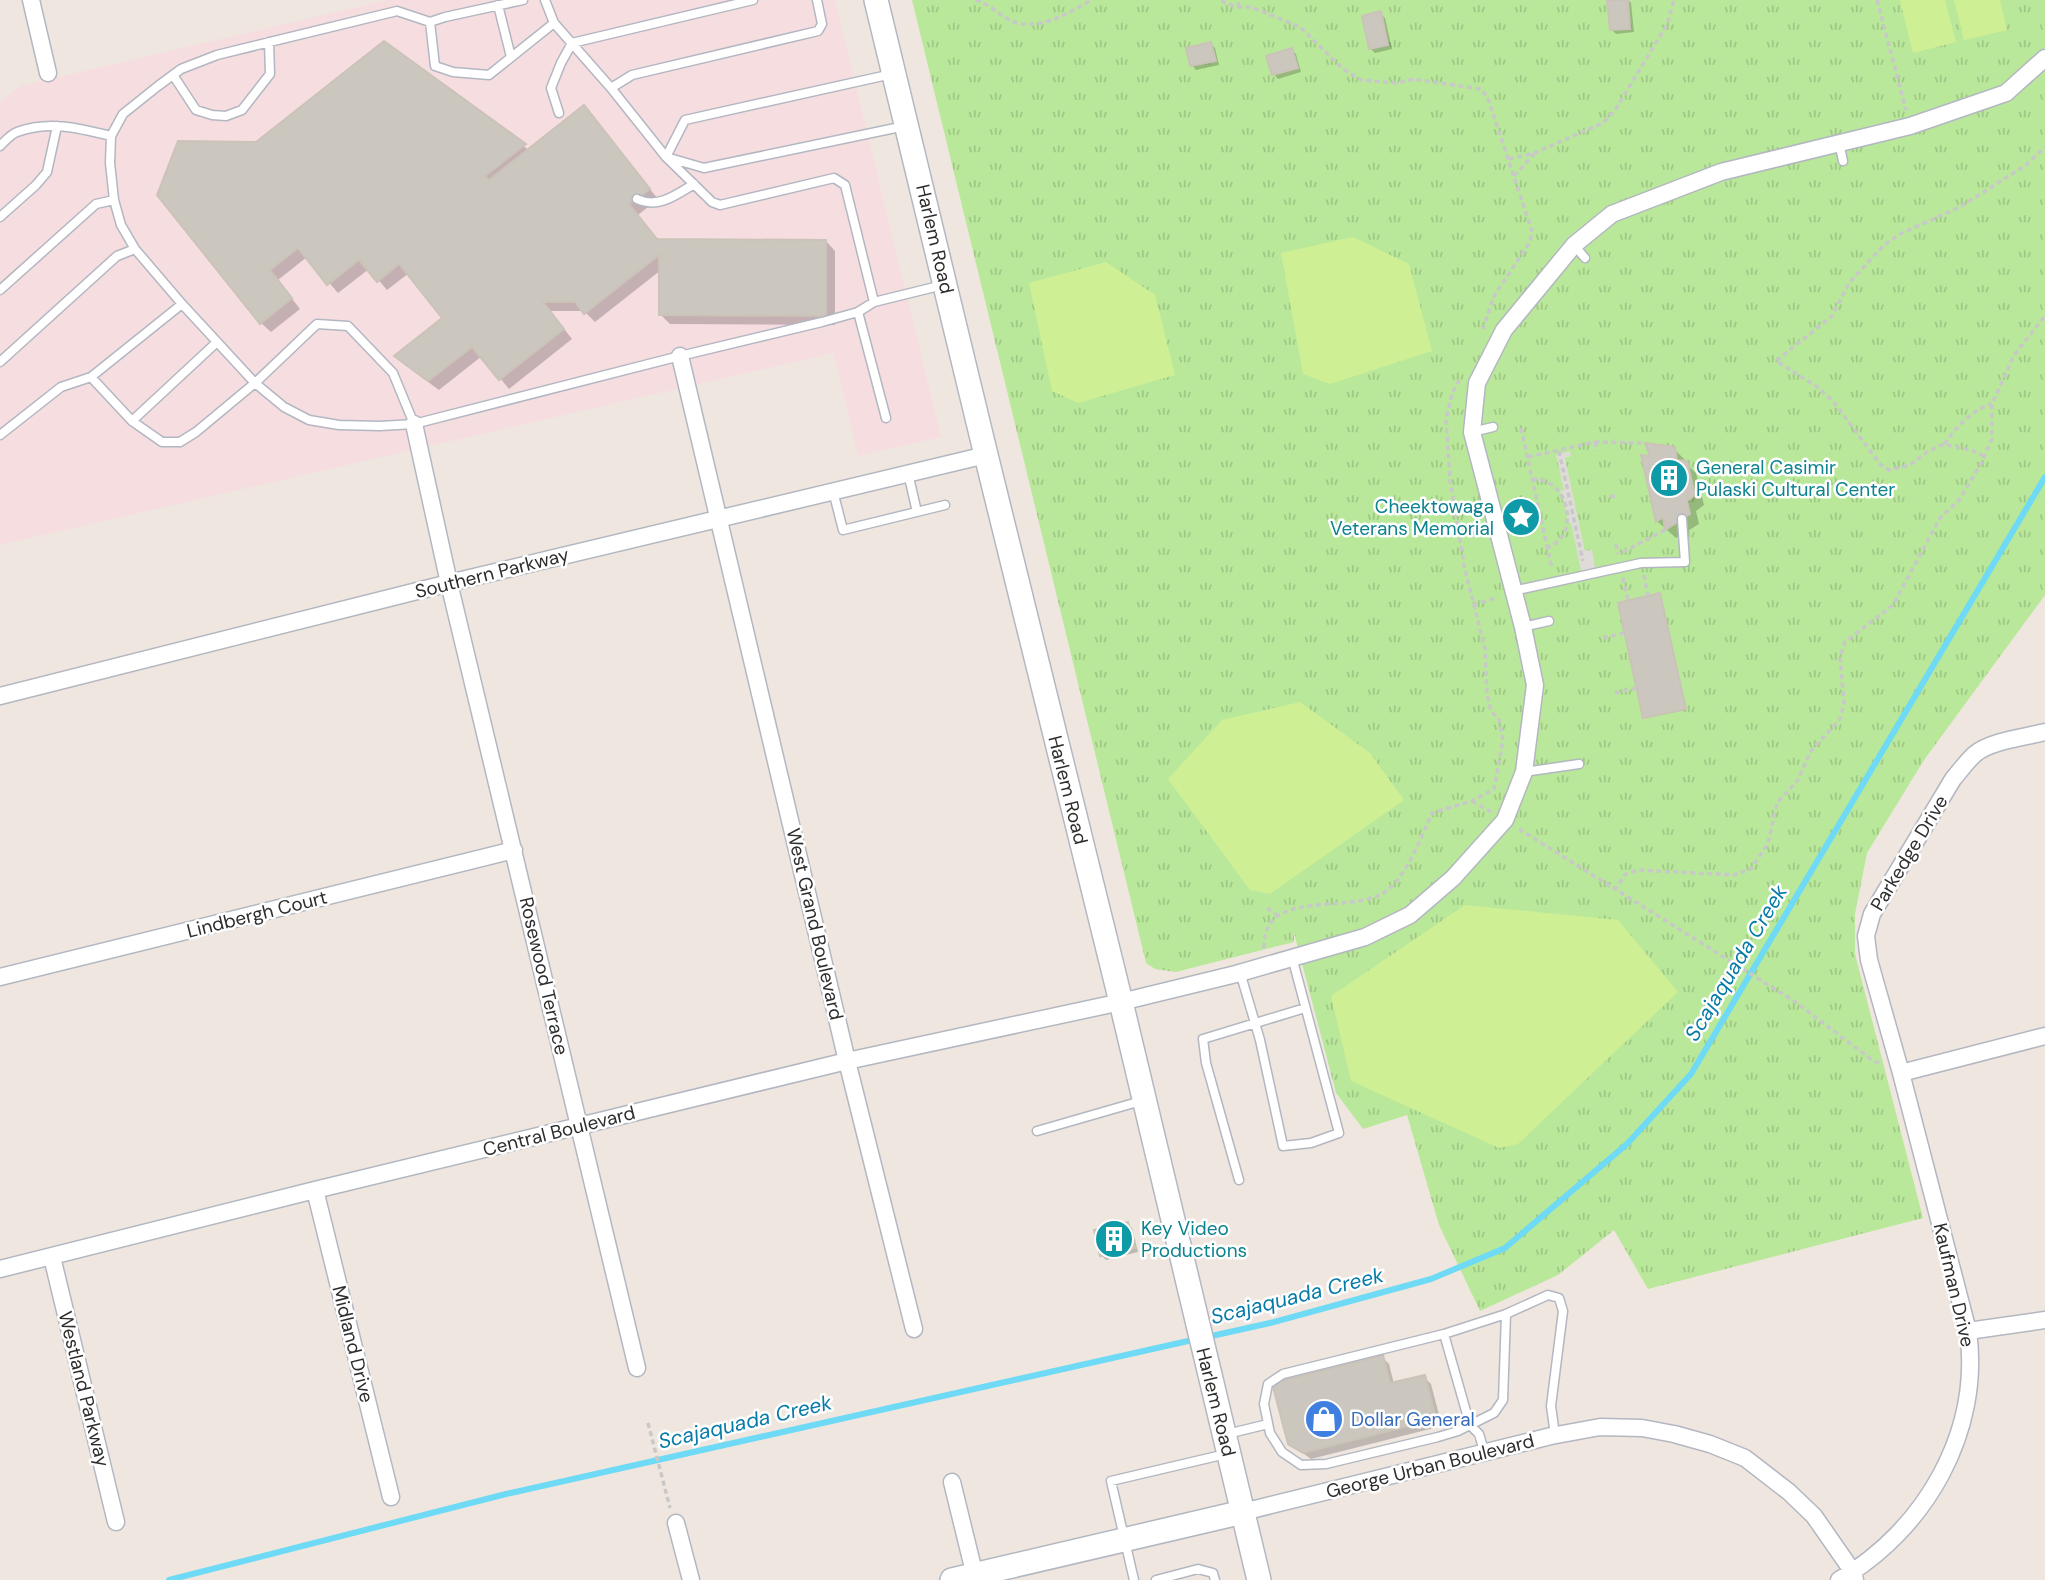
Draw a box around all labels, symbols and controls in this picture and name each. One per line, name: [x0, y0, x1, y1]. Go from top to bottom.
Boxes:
street label: Harlem Road: [910, 182, 960, 296]
place label: General Casimir Pulaski Cultural Center: [1696, 455, 1895, 502]
building icon: General Casimir Pulaski Cultural Center: [1648, 457, 1690, 499]
place label: Cheektowaga Veterans Memorial: [1330, 494, 1494, 541]
place icon: Cheektowaga Veterans Memorial: [1500, 496, 1542, 538]
street label: Southern Parkway: [413, 542, 572, 604]
street label: Harlem Road: [1042, 733, 1094, 847]
street label: Parkedge Drive: [1865, 791, 1953, 915]
street label: West Grand Boulevard: [781, 826, 849, 1022]
water label: Scajaquada Creek: [1678, 880, 1794, 1046]
street label: Lindbergh Court: [184, 884, 330, 944]
street label: Rosewood Terrace: [514, 895, 574, 1057]
street label: Central Boulevard: [480, 1100, 638, 1162]
place label: Key Video Productions: [1141, 1216, 1247, 1263]
building icon: Key Video Productions: [1093, 1218, 1135, 1260]
street label: Kaufman Drive: [1928, 1221, 1980, 1349]
water label: Scajaquada Creek: [1208, 1261, 1387, 1331]
street label: Midland Drive: [326, 1283, 380, 1405]
street label: Westland Parkway: [53, 1309, 116, 1470]
street label: Harlem Road: [1190, 1345, 1242, 1459]
water label: Scajaquada Creek: [655, 1388, 835, 1456]
shop icon: Dollar General: [1303, 1398, 1345, 1440]
place label: Dollar General: [1351, 1407, 1475, 1432]
street label: George Urban Boulevard: [1323, 1428, 1537, 1504]

